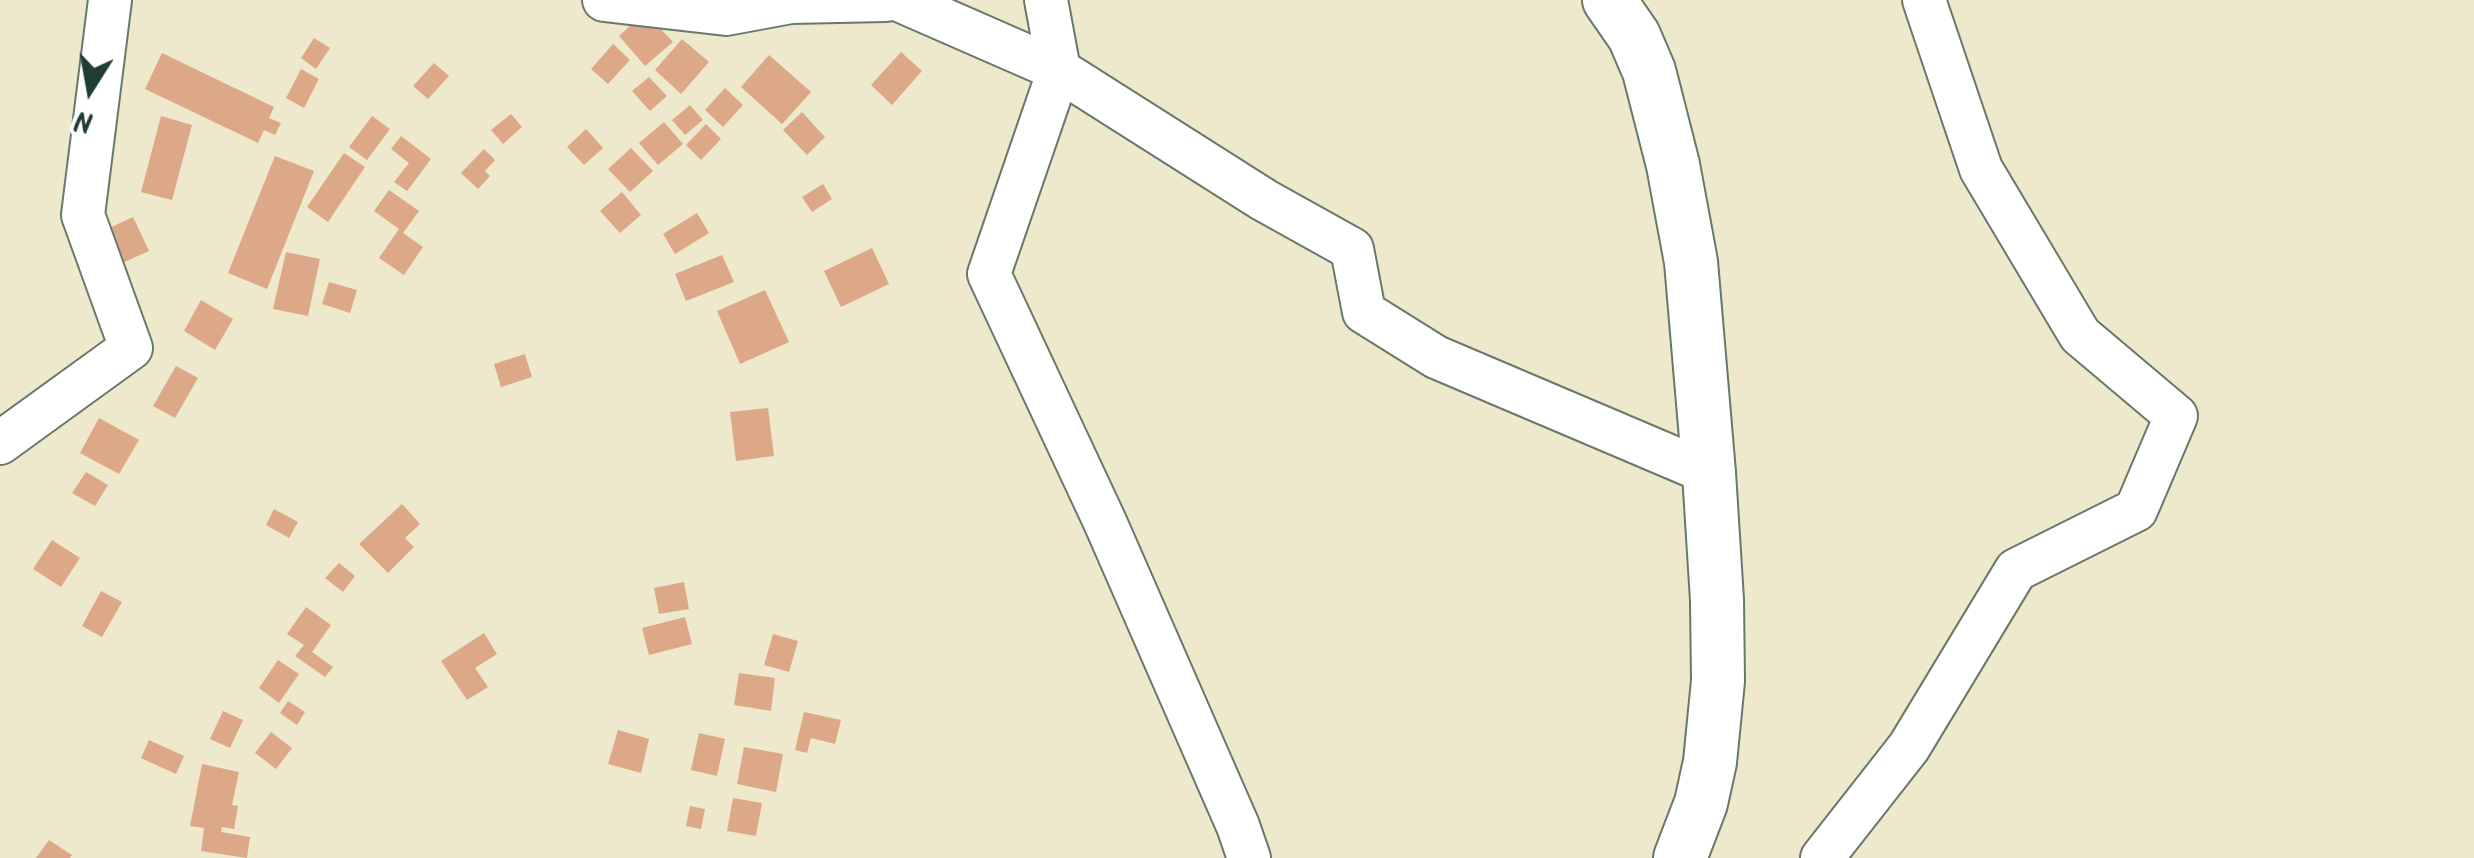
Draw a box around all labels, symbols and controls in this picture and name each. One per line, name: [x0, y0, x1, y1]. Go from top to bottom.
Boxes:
north arrow: [40, 40, 140, 140]
text: N: [71, 96, 97, 144]

